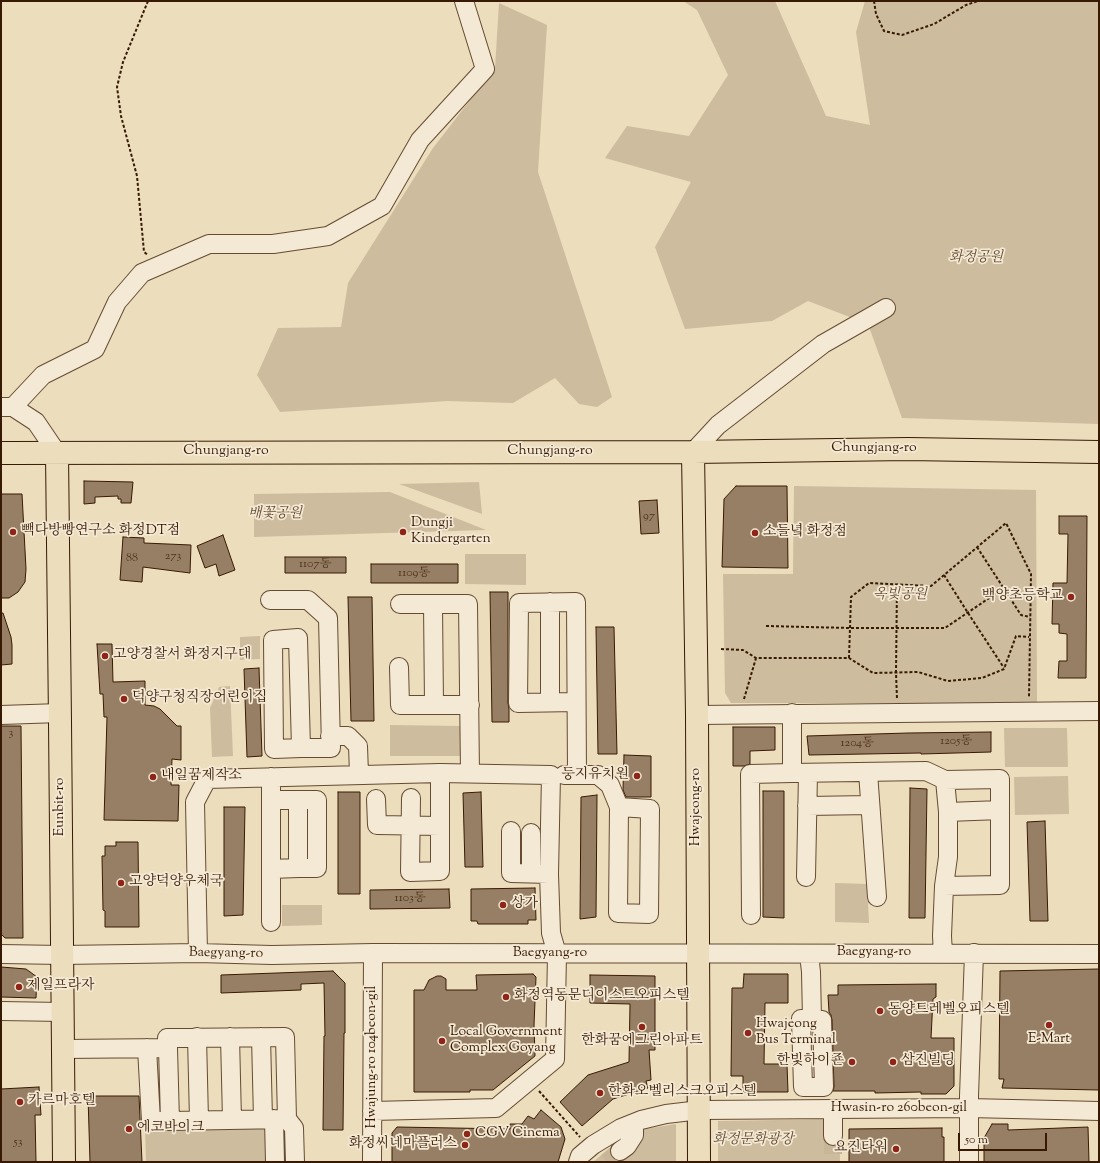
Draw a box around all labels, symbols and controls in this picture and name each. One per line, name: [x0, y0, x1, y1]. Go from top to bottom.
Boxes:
park label: 화정공원: [949, 251, 1003, 267]
street label: Chungjang-ro: [831, 441, 917, 457]
street label: Chungjang-ro: [183, 444, 269, 460]
street label: Chungjang-ro: [507, 444, 593, 460]
park label: 배꽃공원: [248, 507, 302, 523]
house number: 97: [643, 510, 655, 524]
place label: Dungji Kindergarten: [411, 516, 491, 548]
place label: 빽다방빵연구소 화정DT점: [21, 524, 180, 540]
place label: 소들녘 화정점: [763, 525, 847, 541]
marker: 빽다방빵연구소 화정DT점: [8, 527, 18, 537]
marker: Dungji Kindergarten: [398, 527, 408, 537]
marker: 소들녘 화정점: [750, 528, 760, 538]
house number: 273: [165, 550, 181, 564]
house number: 88: [126, 552, 138, 566]
house number: 1107동: [299, 558, 331, 572]
house number: 1109동: [398, 567, 430, 581]
park label: 옥빛공원: [873, 588, 927, 604]
place label: 백양초등학교: [982, 589, 1063, 605]
marker: 백양초등학교: [1066, 592, 1076, 602]
place label: 고양경찰서 화정지구대: [113, 648, 251, 664]
marker: 고양경찰서 화정지구대: [100, 651, 110, 661]
place label: 덕양구청직장어린이집: [132, 691, 267, 707]
marker: 덕양구청직장어린이집: [119, 694, 129, 704]
house number: 3: [9, 727, 13, 741]
house number: 1205동: [940, 735, 972, 749]
house number: 1204동: [840, 737, 874, 751]
place label: 둥지유치원: [561, 768, 629, 784]
street label: Hwajeong-ro: [689, 768, 705, 846]
place label: 내일꿈제작소: [161, 769, 242, 785]
marker: 둥지유치원: [632, 771, 642, 781]
marker: 내일꿈제작소: [148, 772, 158, 782]
street label: Eunbit-ro: [53, 778, 69, 836]
place label: 고양덕양우체국: [129, 875, 224, 891]
marker: 고양덕양우체국: [116, 878, 126, 888]
house number: 1103동: [395, 892, 425, 906]
place label: 상가: [511, 897, 538, 913]
marker: 상가: [498, 900, 508, 910]
street label: Baegyang-ro: [189, 945, 263, 963]
street label: Baegyang-ro: [837, 945, 911, 961]
street label: Baegyang-ro: [513, 946, 587, 962]
place label: 제일프라자: [27, 979, 95, 995]
marker: 제일프라자: [14, 982, 24, 992]
street label: Hwajung-ro 104beon-gil: [365, 985, 381, 1129]
place label: 화정역동문디이스트오피스텔: [514, 989, 690, 1005]
marker: 화정역동문디이스트오피스텔: [501, 992, 511, 1002]
place label: 동양트레벨오피스텔: [888, 1003, 1010, 1019]
marker: 동양트레벨오피스텔: [875, 1006, 885, 1016]
place label: Hwajeong Bus Terminal: [756, 1017, 836, 1050]
marker: E-Mart: [1044, 1020, 1054, 1030]
marker: 한화꿈에그린아파트: [637, 1022, 647, 1032]
place label: Local Government Complex Goyang: [450, 1025, 562, 1058]
marker: Hwajeong Bus Terminal: [743, 1028, 753, 1038]
place label: E-Mart: [1028, 1032, 1070, 1048]
place label: 한화꿈에그린아파트: [581, 1034, 703, 1050]
marker: Local Government Complex Goyang: [437, 1036, 447, 1046]
place label: 한빛하이죤: [776, 1054, 844, 1070]
place label: 삼진빌딩: [901, 1054, 955, 1070]
marker: 한빛하이죤: [847, 1057, 857, 1067]
marker: 삼진빌딩: [888, 1057, 898, 1067]
place label: 한화오벨리스크오피스텔: [608, 1085, 757, 1101]
marker: 한화오벨리스크오피스텔: [595, 1088, 605, 1098]
place label: 카르마호텔: [28, 1094, 96, 1110]
marker: 카르마호텔: [15, 1097, 25, 1107]
street label: Hwasin-ro 260beon-gil: [831, 1101, 967, 1117]
place label: 에코바이크: [137, 1121, 205, 1137]
marker: 에코바이크: [124, 1124, 134, 1134]
scale bar: [960, 1125, 1049, 1151]
place label: CGV Cinema: [475, 1126, 560, 1142]
marker: CGV Cinema: [462, 1129, 472, 1139]
text: 50 m: [965, 1131, 988, 1149]
park label: 화정문화광장: [712, 1133, 794, 1149]
house number: 53: [14, 1136, 22, 1150]
place label: 화정씨네마플러스: [349, 1137, 457, 1153]
marker: 화정씨네마플러스: [460, 1140, 470, 1150]
place label: 요진타워: [834, 1141, 888, 1157]
marker: 요진타워: [891, 1144, 901, 1154]

